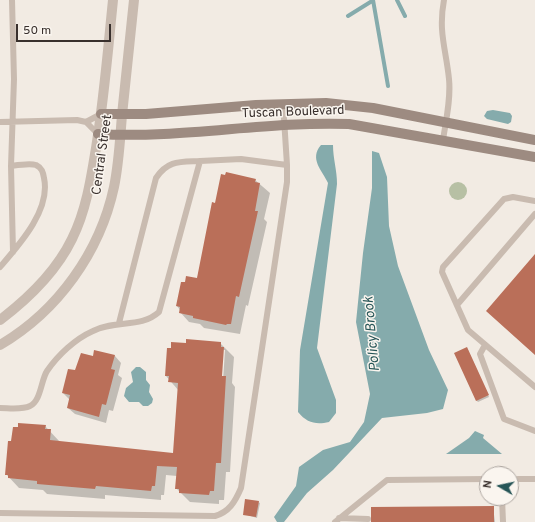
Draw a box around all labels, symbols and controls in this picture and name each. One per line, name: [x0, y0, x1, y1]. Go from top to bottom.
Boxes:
scale bar: [18, 16, 113, 42]
text: 50 m: [23, 23, 51, 39]
street label: Tuscan Boulevard: [241, 103, 345, 123]
street label: Central Street: [90, 114, 116, 196]
water label: Policy Brook: [361, 296, 385, 372]
north arrow: [479, 466, 519, 506]
text: N: [481, 479, 496, 489]

